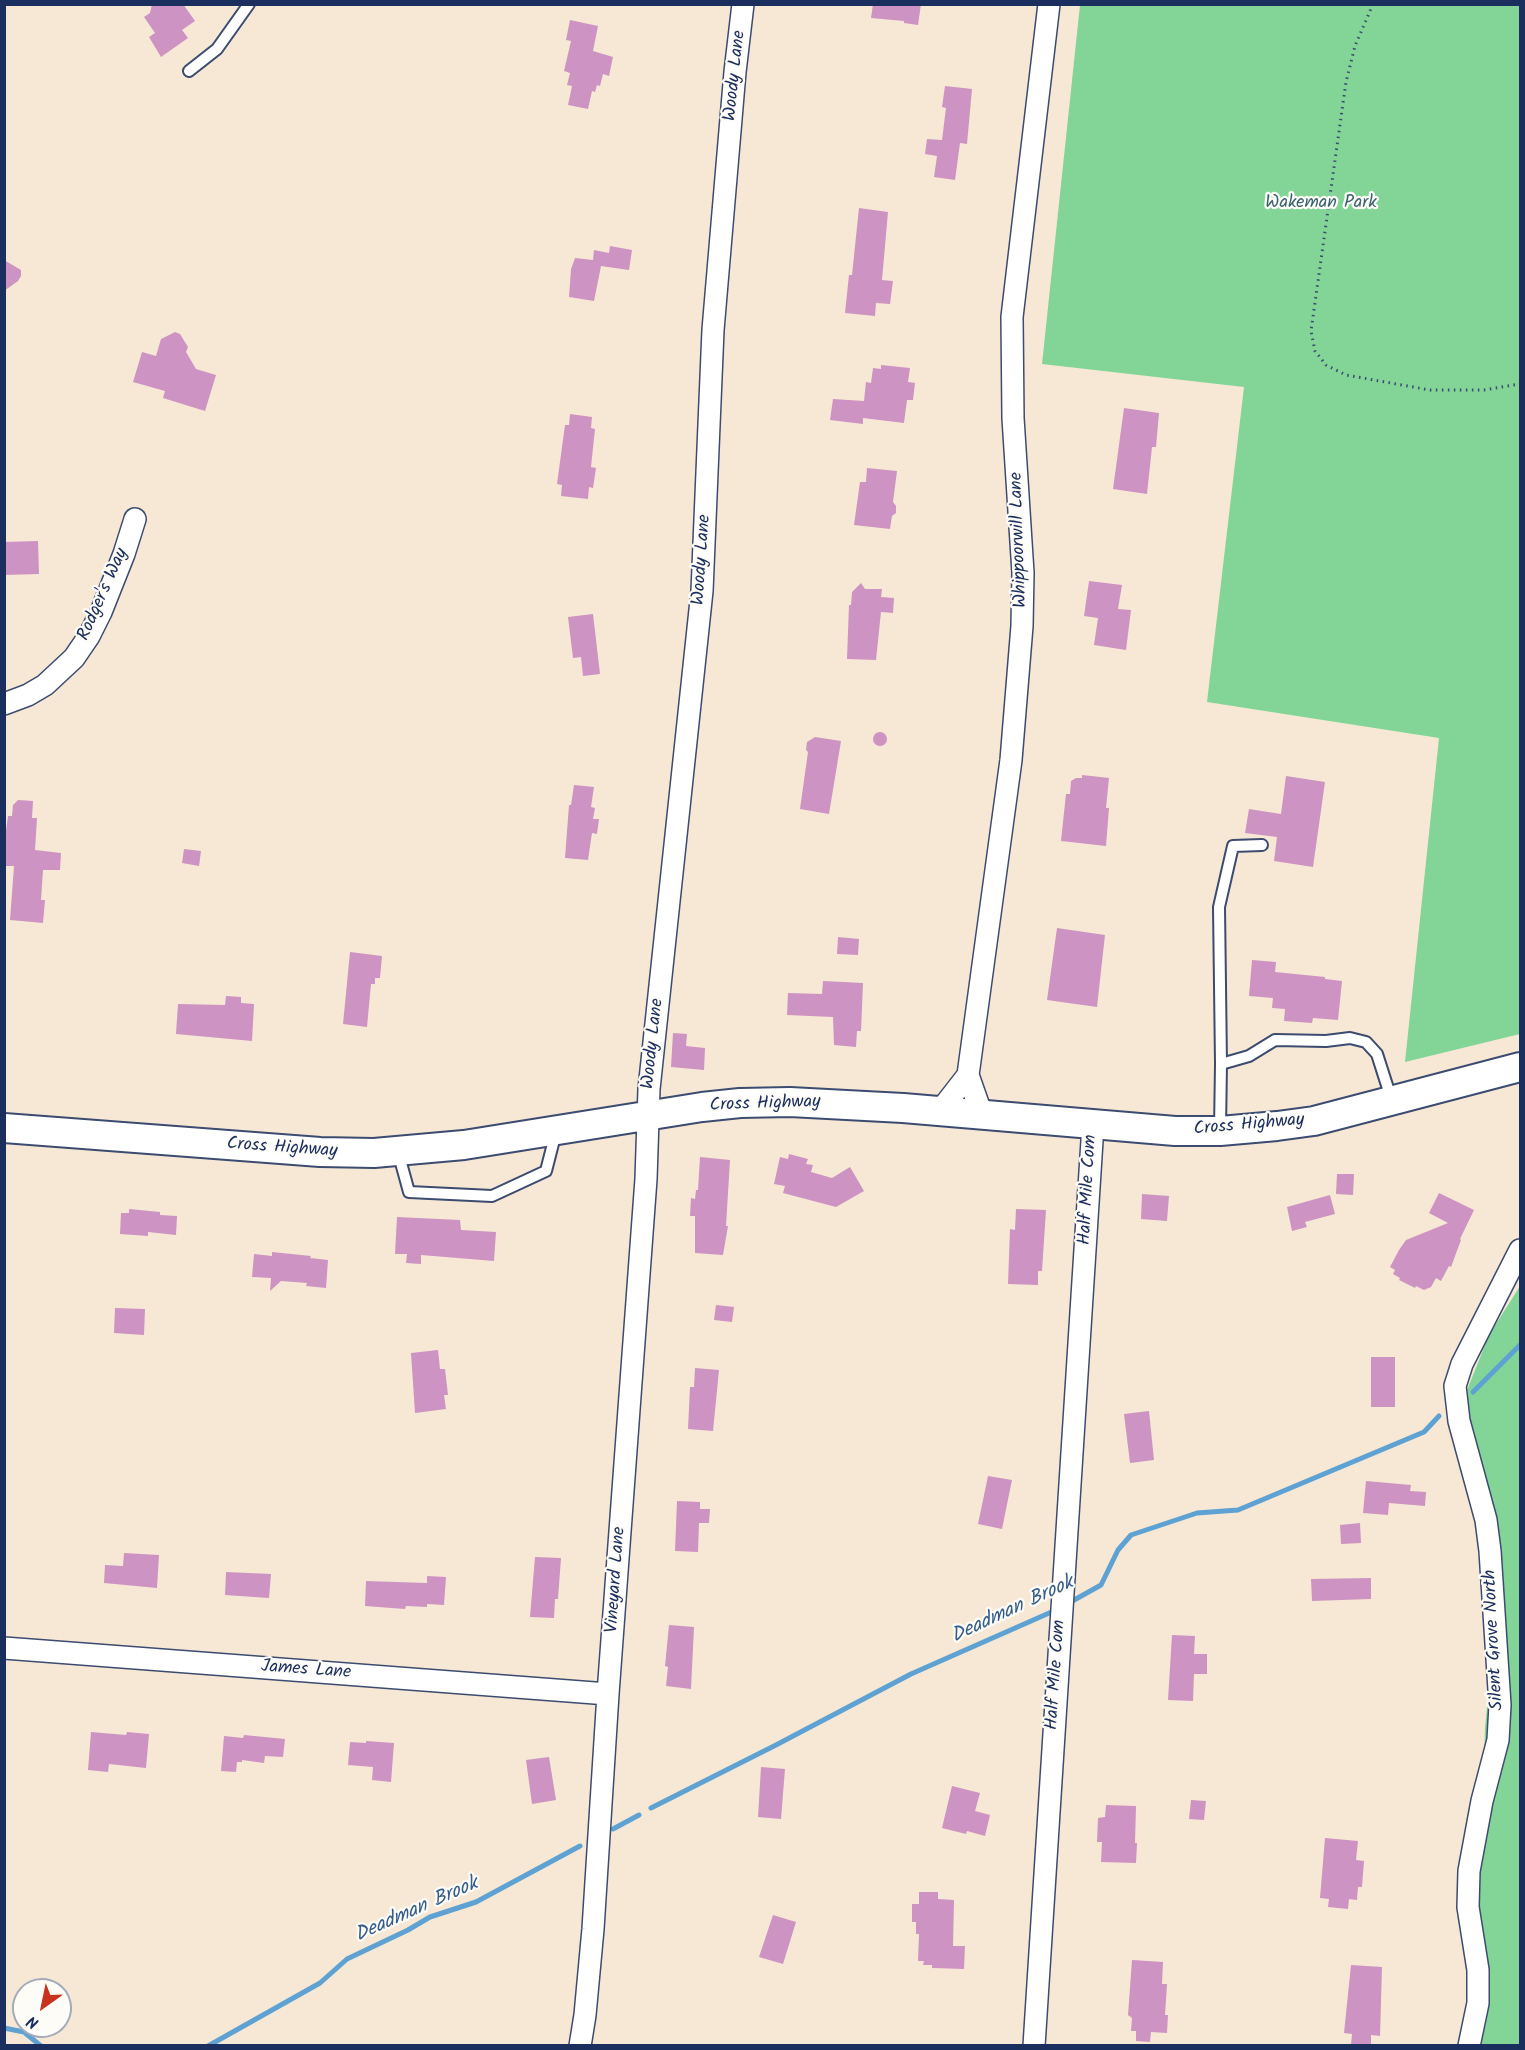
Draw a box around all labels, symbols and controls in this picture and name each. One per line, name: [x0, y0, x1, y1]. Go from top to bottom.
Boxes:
street label: Woody Lane: [721, 30, 751, 122]
park label: Wakeman Park: [1265, 193, 1377, 215]
street label: Whippoorwill Lane: [1007, 472, 1033, 608]
street label: Woody Lane: [689, 514, 717, 606]
street label: Rodger's Way: [74, 546, 134, 644]
street label: Woody Lane: [639, 998, 669, 1090]
street label: Cross Highway: [709, 1092, 821, 1118]
street label: Cross Highway: [1193, 1110, 1305, 1142]
street label: Cross Highway: [226, 1134, 338, 1164]
street label: Half Mile Com: [1075, 1134, 1103, 1246]
street label: Vineyard Lane: [603, 1526, 631, 1634]
street label: Silent Grove North: [1481, 1569, 1509, 1711]
water label: Deadman Brook: [948, 1572, 1078, 1650]
street label: Half Mile Com: [1042, 1619, 1072, 1731]
street label: James Lane: [260, 1657, 352, 1685]
water label: Deadman Brook: [352, 1873, 482, 1949]
north arrow: [12, 1978, 72, 2038]
text: N: [22, 2009, 44, 2035]

